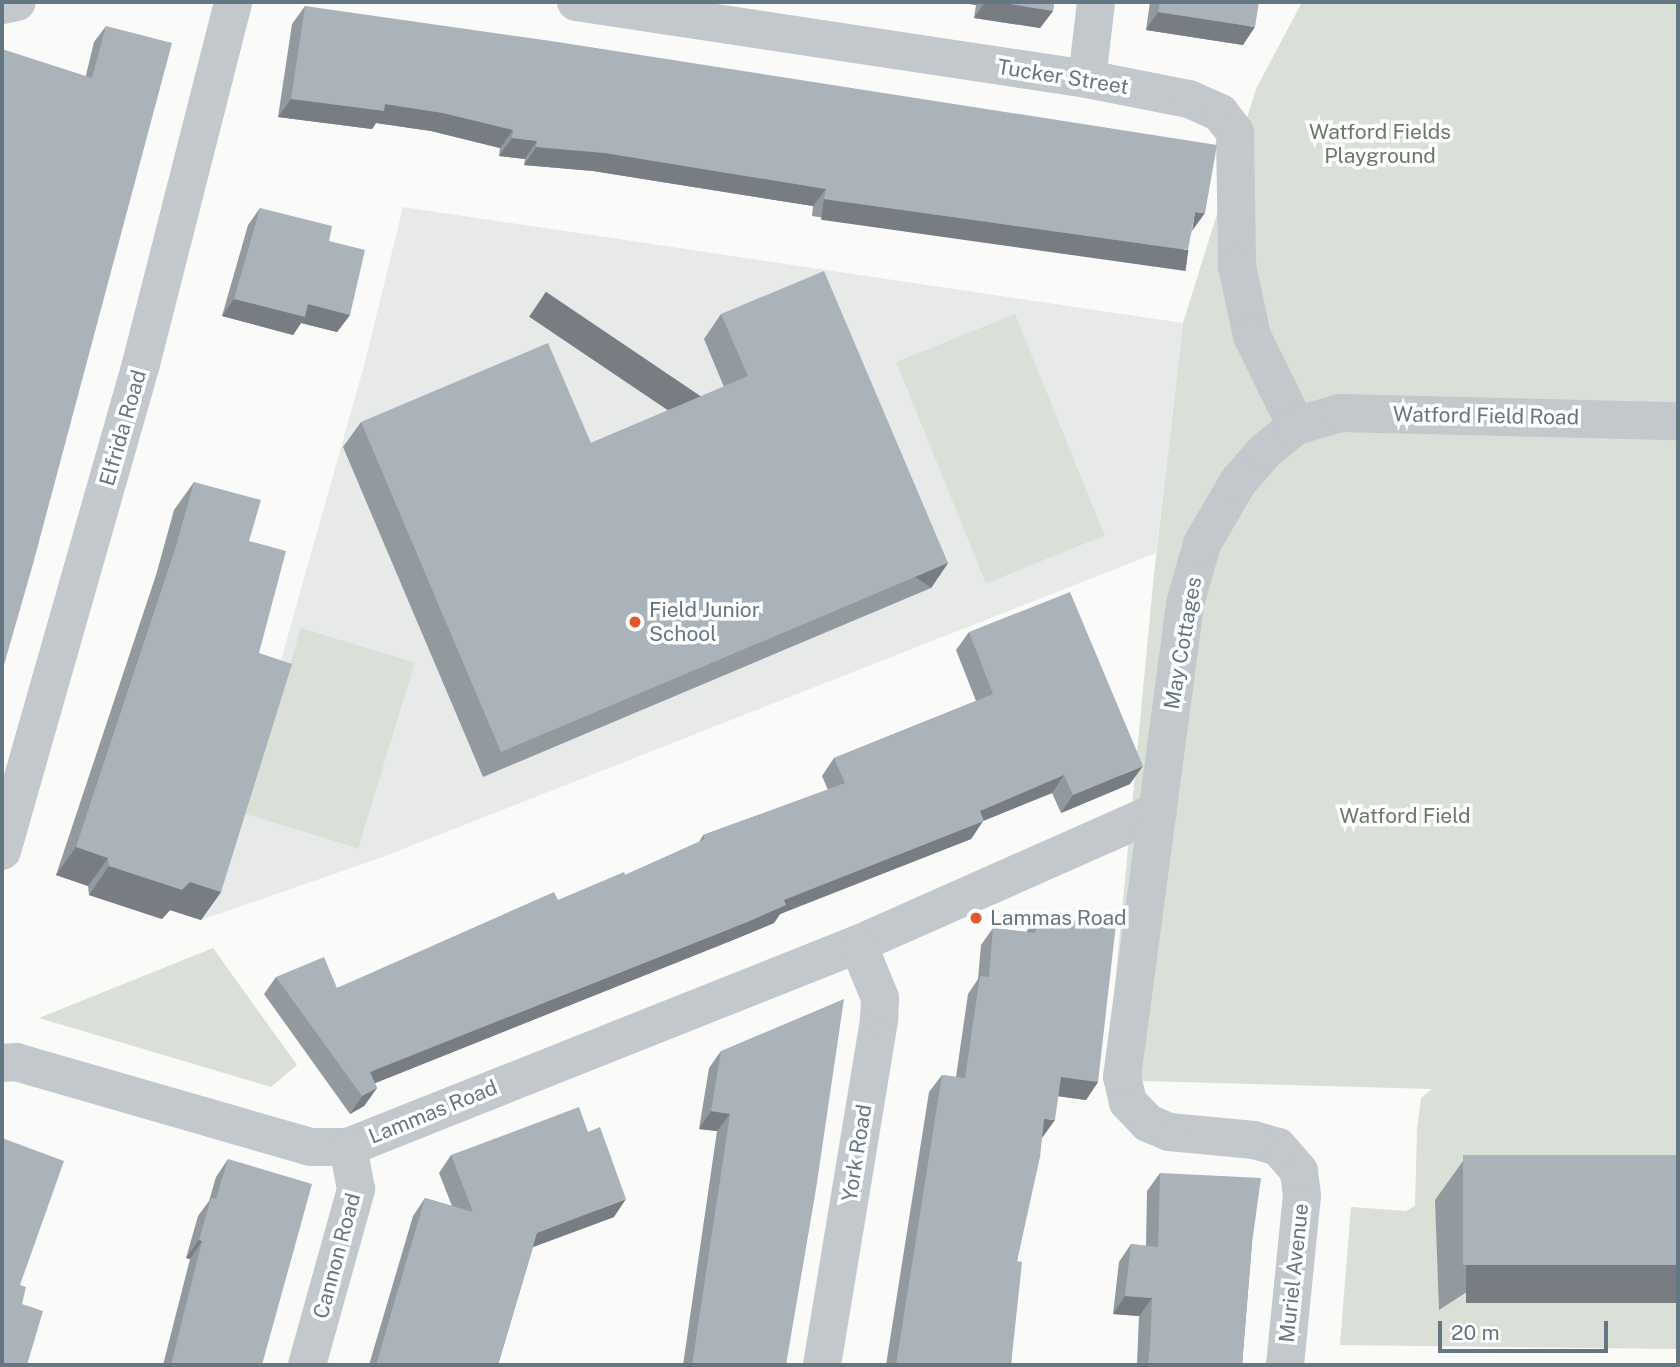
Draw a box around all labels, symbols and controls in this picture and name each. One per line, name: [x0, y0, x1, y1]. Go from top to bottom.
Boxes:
street label: Tucker Street: [996, 54, 1130, 100]
park label: Watford Fields Playground: [1309, 119, 1451, 169]
street label: Elfrida Road: [94, 367, 152, 489]
street label: Watford Field Road: [1393, 402, 1579, 430]
street label: May Cottages: [1159, 575, 1207, 711]
place label: Field Junior School: [649, 597, 760, 647]
marker: Field Junior School: [627, 614, 643, 630]
park label: Watford Field: [1339, 803, 1471, 829]
place label: Lammas Road: [990, 905, 1127, 931]
marker: Lammas Road: [968, 910, 984, 926]
street label: Lammas Road: [365, 1075, 501, 1149]
street label: York Road: [837, 1103, 877, 1203]
street label: Cannon Road: [308, 1190, 366, 1322]
street label: Muriel Avenue: [1274, 1202, 1314, 1344]
scale bar: [1442, 1308, 1612, 1352]
text: 20 m: [1451, 1320, 1500, 1345]

